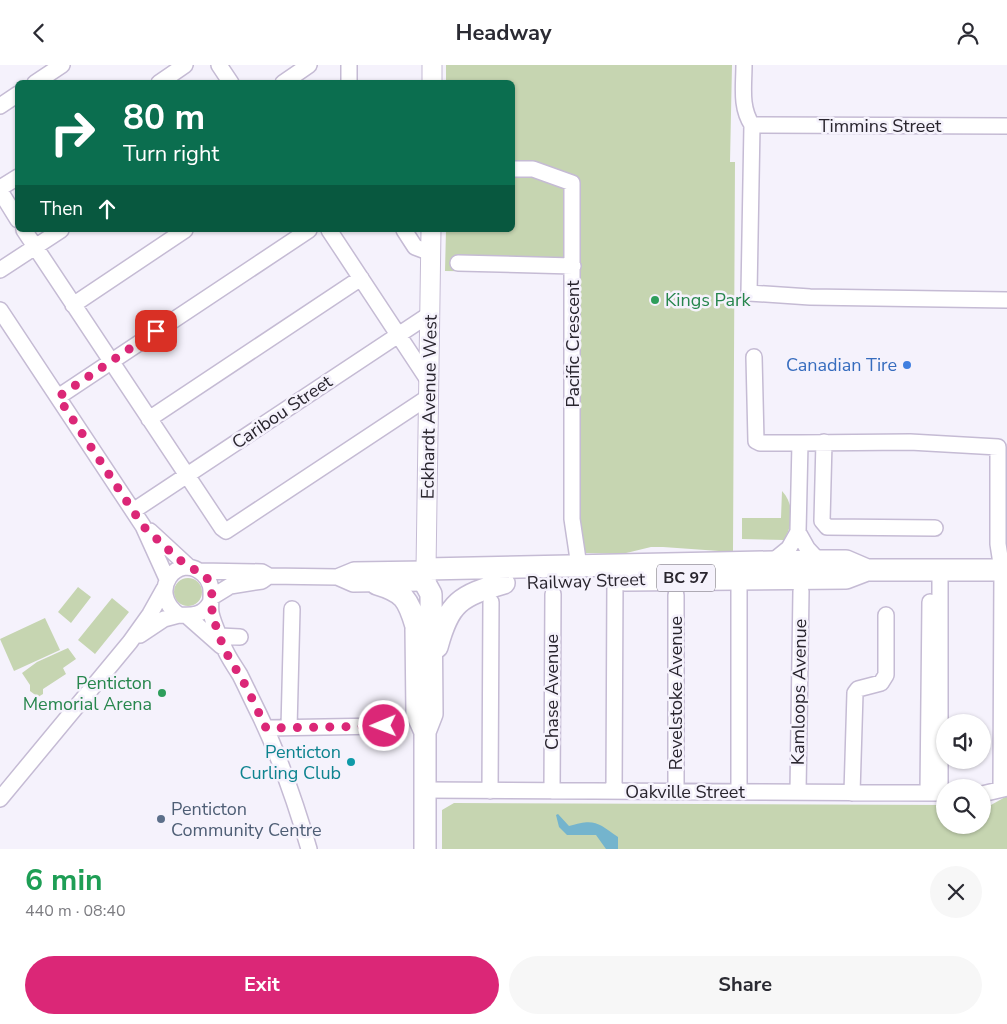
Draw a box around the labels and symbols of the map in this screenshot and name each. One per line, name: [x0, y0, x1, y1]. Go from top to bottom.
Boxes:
street label: Timmins Street: [819, 114, 942, 138]
street label: Pacific Crescent: [561, 280, 585, 407]
place label: Kings Park: [665, 288, 751, 312]
marker: Kings Park: [649, 294, 661, 306]
pin: [135, 310, 177, 352]
street label: Eckhardt Avenue West: [415, 314, 443, 499]
place label: Canadian Tire: [786, 353, 897, 377]
marker: Canadian Tire: [901, 359, 913, 371]
street label: Caribou Street: [227, 369, 337, 454]
road number: BC 97: [657, 564, 715, 591]
street label: Railway Street: [526, 567, 646, 595]
street label: Revelstoke Avenue: [664, 616, 688, 770]
street label: Kamloops Avenue: [786, 619, 812, 765]
street label: Chase Avenue: [540, 634, 564, 750]
place label: Penticton Memorial Arena: [23, 671, 152, 716]
marker: Penticton Memorial Arena: [156, 687, 168, 699]
position arrow: [357, 699, 409, 751]
place label: Penticton Curling Club: [240, 740, 341, 785]
marker: Penticton Curling Club: [345, 756, 357, 768]
street label: Oakville Street: [625, 780, 745, 804]
place label: Penticton Community Centre: [171, 797, 322, 842]
marker: Penticton Community Centre: [155, 813, 167, 825]

